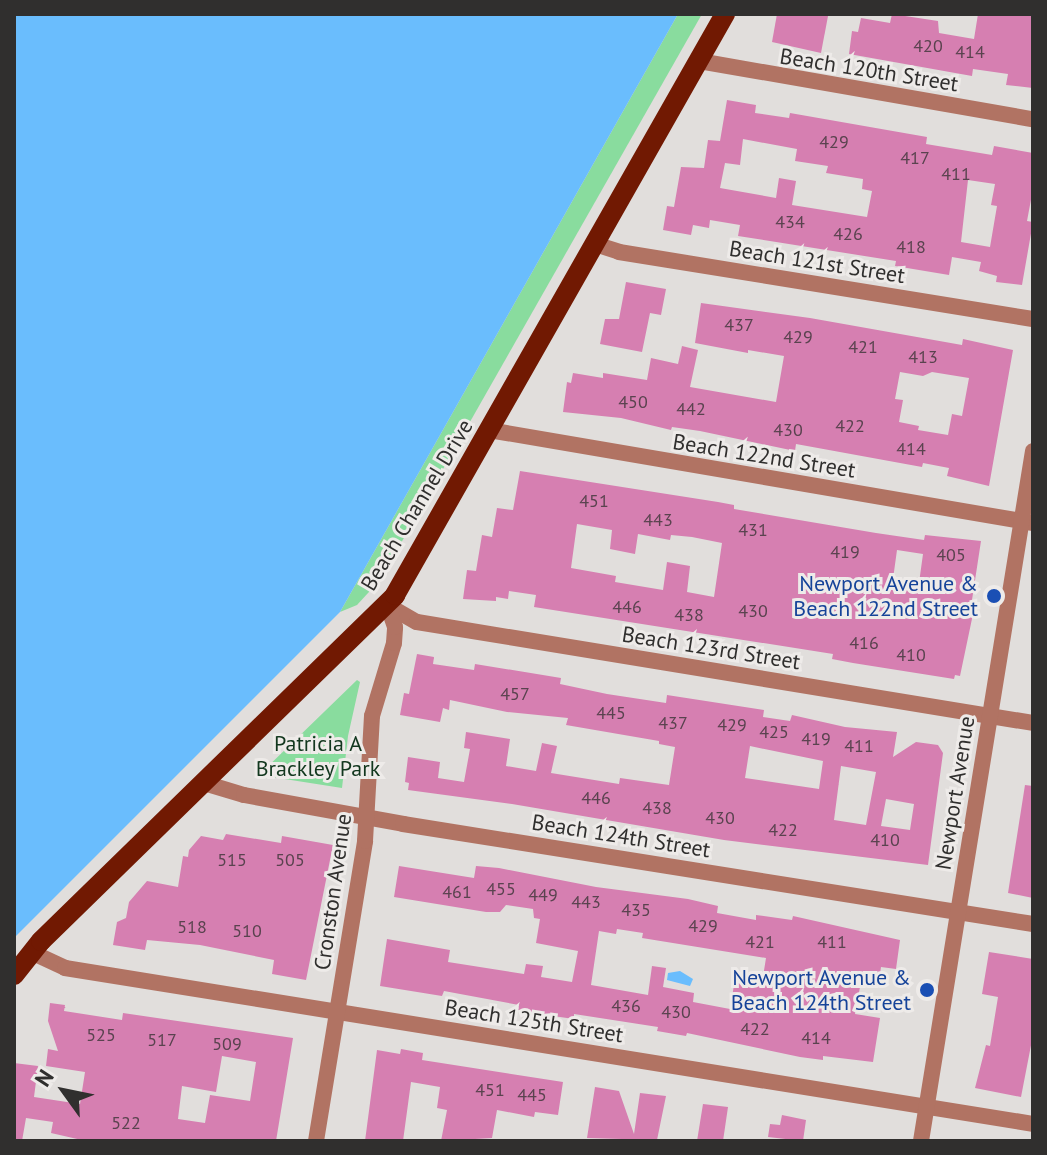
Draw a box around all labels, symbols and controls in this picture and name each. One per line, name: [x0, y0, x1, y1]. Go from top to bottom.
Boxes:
house number: 420: [913, 35, 943, 57]
house number: 414: [955, 41, 985, 63]
street label: Beach 120th Street: [778, 43, 960, 97]
house number: 429: [819, 131, 849, 153]
house number: 417: [900, 147, 930, 169]
house number: 411: [941, 163, 971, 185]
house number: 434: [775, 211, 805, 233]
house number: 426: [833, 223, 863, 245]
street label: Beach 121st Street: [727, 235, 907, 289]
house number: 418: [896, 236, 926, 258]
house number: 437: [724, 314, 754, 336]
house number: 429: [783, 326, 813, 348]
house number: 421: [848, 336, 878, 358]
house number: 413: [908, 346, 938, 368]
house number: 450: [618, 391, 648, 413]
house number: 442: [676, 398, 706, 420]
street label: Beach Channel Drive: [355, 415, 479, 595]
house number: 422: [835, 415, 865, 437]
house number: 430: [773, 419, 803, 441]
street label: Beach 122nd Street: [671, 429, 857, 483]
house number: 414: [896, 438, 926, 460]
house number: 451: [579, 490, 609, 512]
house number: 443: [643, 509, 673, 531]
house number: 431: [738, 519, 768, 541]
house number: 419: [830, 541, 860, 563]
house number: 405: [936, 544, 966, 566]
place label: Newport Avenue & Beach 122nd Street: [793, 570, 978, 622]
marker: Newport Avenue & Beach 122nd Street: [985, 587, 1003, 605]
house number: 446: [612, 596, 642, 618]
house number: 430: [738, 600, 768, 622]
house number: 438: [674, 604, 704, 626]
street label: Beach 123rd Street: [620, 621, 802, 675]
house number: 416: [849, 632, 879, 654]
house number: 410: [896, 644, 926, 666]
house number: 457: [500, 683, 530, 705]
house number: 445: [596, 702, 626, 724]
house number: 437: [658, 712, 688, 734]
house number: 429: [717, 714, 747, 736]
street label: Newport Avenue: [930, 714, 980, 872]
house number: 425: [759, 721, 789, 743]
house number: 419: [801, 728, 831, 750]
park label: Patricia A Brackley Park: [255, 730, 381, 782]
house number: 411: [844, 735, 874, 757]
house number: 446: [581, 787, 611, 809]
house number: 438: [642, 797, 672, 819]
house number: 430: [705, 807, 735, 829]
street label: Beach 124th Street: [530, 809, 712, 863]
street label: Cronston Avenue: [309, 812, 357, 972]
house number: 422: [768, 819, 798, 841]
house number: 410: [870, 829, 900, 851]
house number: 515: [217, 849, 247, 871]
house number: 505: [275, 849, 305, 871]
house number: 455: [486, 878, 516, 900]
house number: 461: [442, 881, 472, 903]
house number: 449: [528, 884, 558, 906]
house number: 443: [571, 891, 601, 913]
house number: 435: [621, 899, 651, 921]
house number: 429: [688, 915, 718, 937]
house number: 518: [177, 916, 207, 938]
house number: 510: [232, 920, 262, 942]
house number: 421: [745, 931, 775, 953]
house number: 411: [817, 931, 847, 953]
place label: Newport Avenue & Beach 124th Street: [731, 964, 911, 1016]
marker: Newport Avenue & Beach 124th Street: [918, 981, 936, 999]
street label: Beach 125th Street: [443, 994, 625, 1048]
house number: 436: [611, 995, 641, 1017]
house number: 430: [661, 1001, 691, 1023]
house number: 422: [740, 1018, 770, 1040]
house number: 525: [86, 1024, 116, 1046]
house number: 414: [801, 1027, 831, 1049]
house number: 517: [147, 1029, 177, 1051]
house number: 509: [212, 1033, 242, 1055]
north arrow: [24, 1051, 104, 1131]
text: N: [28, 1064, 60, 1092]
house number: 451: [475, 1079, 505, 1101]
house number: 445: [517, 1084, 547, 1106]
house number: 522: [111, 1112, 141, 1134]

